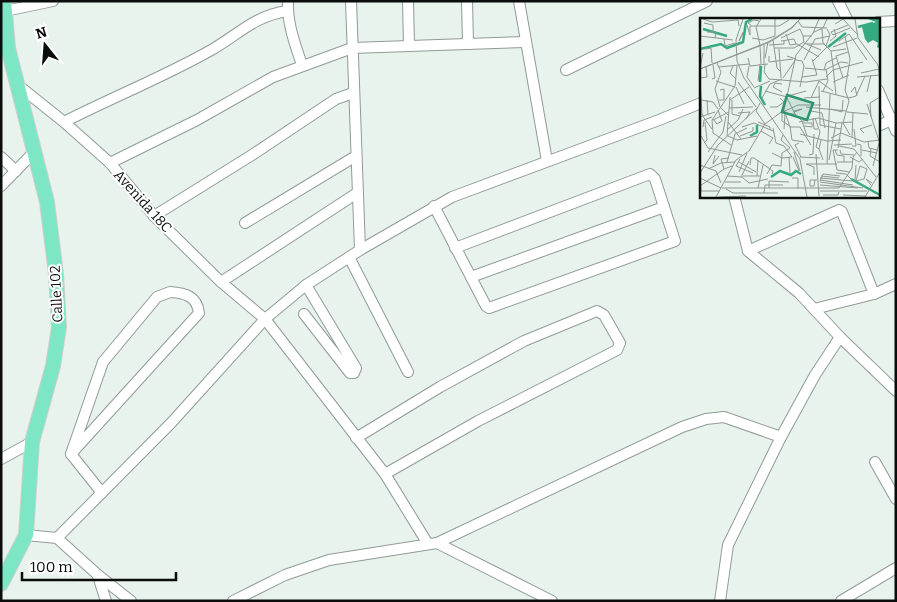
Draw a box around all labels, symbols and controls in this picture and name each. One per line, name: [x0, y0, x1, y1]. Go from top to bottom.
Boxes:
inset map: [700, 18, 880, 198]
north arrow: [20, 20, 70, 70]
text: N: [34, 23, 49, 43]
street label: Avenida 18C: [110, 166, 175, 236]
street label: Calle 102: [47, 265, 66, 323]
scale bar: [22, 550, 176, 582]
text: 100 m: [30, 558, 73, 576]

